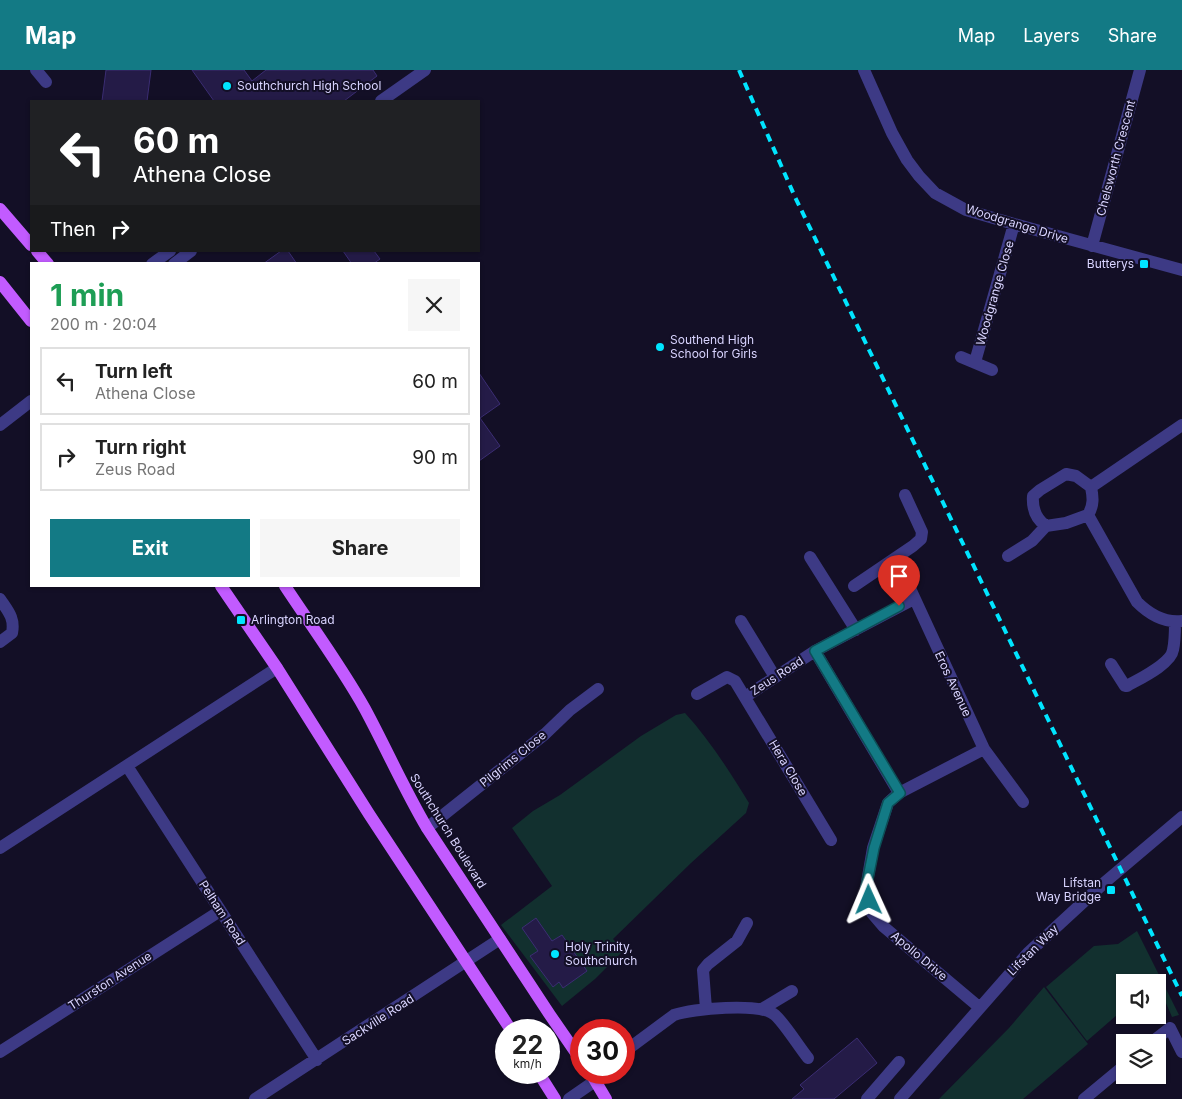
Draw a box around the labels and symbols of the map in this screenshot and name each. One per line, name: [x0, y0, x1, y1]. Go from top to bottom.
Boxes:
place label: Southchurch High School: [237, 78, 381, 93]
marker: Southchurch High School: [221, 80, 233, 92]
street label: Chelsworth Crescent: [1093, 98, 1138, 217]
street label: Woodgrange Drive: [964, 201, 1070, 246]
street label: Woodgrange Close: [972, 239, 1017, 347]
place label: Butterys: [1087, 256, 1134, 271]
marker: Butterys: [1138, 258, 1150, 270]
place label: Southend High School for Girls: [670, 332, 757, 361]
marker: Southend High School for Girls: [654, 341, 666, 353]
pin: [878, 555, 920, 606]
place label: Arlington Road: [251, 612, 335, 627]
marker: Arlington Road: [235, 614, 247, 626]
street label: Eros Avenue: [932, 649, 975, 719]
street label: Zeus Road: [747, 653, 806, 698]
street label: Pilgrims Close: [477, 727, 549, 790]
street label: Hera Close: [766, 737, 811, 798]
street label: Southchurch Boulevard: [407, 771, 490, 891]
position arrow: [842, 873, 894, 925]
place label: Lifstan Way Bridge: [1036, 875, 1101, 904]
street label: Pelham Road: [196, 878, 249, 948]
marker: Lifstan Way Bridge: [1105, 884, 1117, 896]
street label: Lifstan Way: [1004, 921, 1061, 978]
street label: Apollo Drive: [888, 928, 951, 984]
place label: Holy Trinity, Southchurch: [565, 939, 637, 968]
street label: Thurston Avenue: [65, 948, 154, 1013]
marker: Holy Trinity, Southchurch: [549, 948, 561, 960]
street label: Sackville Road: [339, 991, 416, 1048]
speed limit sign: 30: [570, 1019, 635, 1084]

